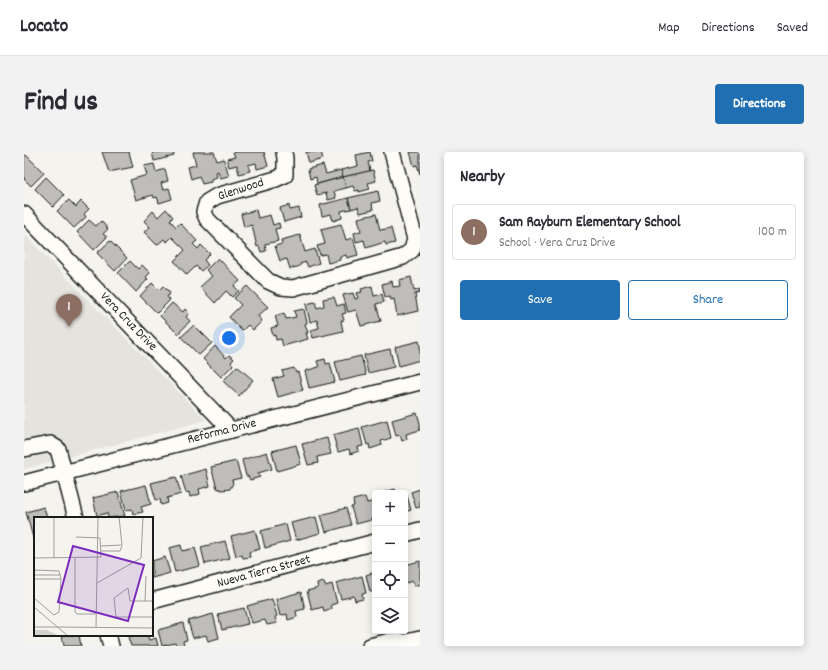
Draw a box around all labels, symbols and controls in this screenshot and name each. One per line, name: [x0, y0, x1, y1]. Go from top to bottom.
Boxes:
text: Locato: [20, 14, 68, 41]
text: Map: [658, 18, 680, 38]
text: Directions: [702, 18, 755, 38]
text: Saved: [777, 18, 808, 38]
text: Find us: [24, 84, 98, 124]
button: Directions: [715, 84, 804, 124]
text: Nearby: [460, 166, 504, 190]
street label: Glenwood: [216, 174, 266, 206]
text: Sam Rayburn Elementary School: [499, 212, 681, 234]
text: 1: [473, 223, 475, 242]
text: 100 m: [758, 223, 787, 242]
text: School · Vera Cruz Drive: [499, 234, 615, 253]
button: Save: [460, 280, 620, 320]
button: Share: [628, 280, 788, 320]
street label: Vera Cruz Drive: [95, 288, 161, 356]
pin: 1: [56, 294, 82, 327]
your location: [219, 328, 239, 348]
street label: Reforma Drive: [186, 414, 259, 450]
map controls: [372, 490, 408, 634]
button: +: [372, 490, 408, 526]
inset map: [34, 517, 153, 636]
button: −: [372, 526, 408, 562]
street label: Nueva Tierra Street: [215, 550, 313, 594]
button: locate: [372, 562, 408, 598]
button: layers: [372, 598, 408, 634]

